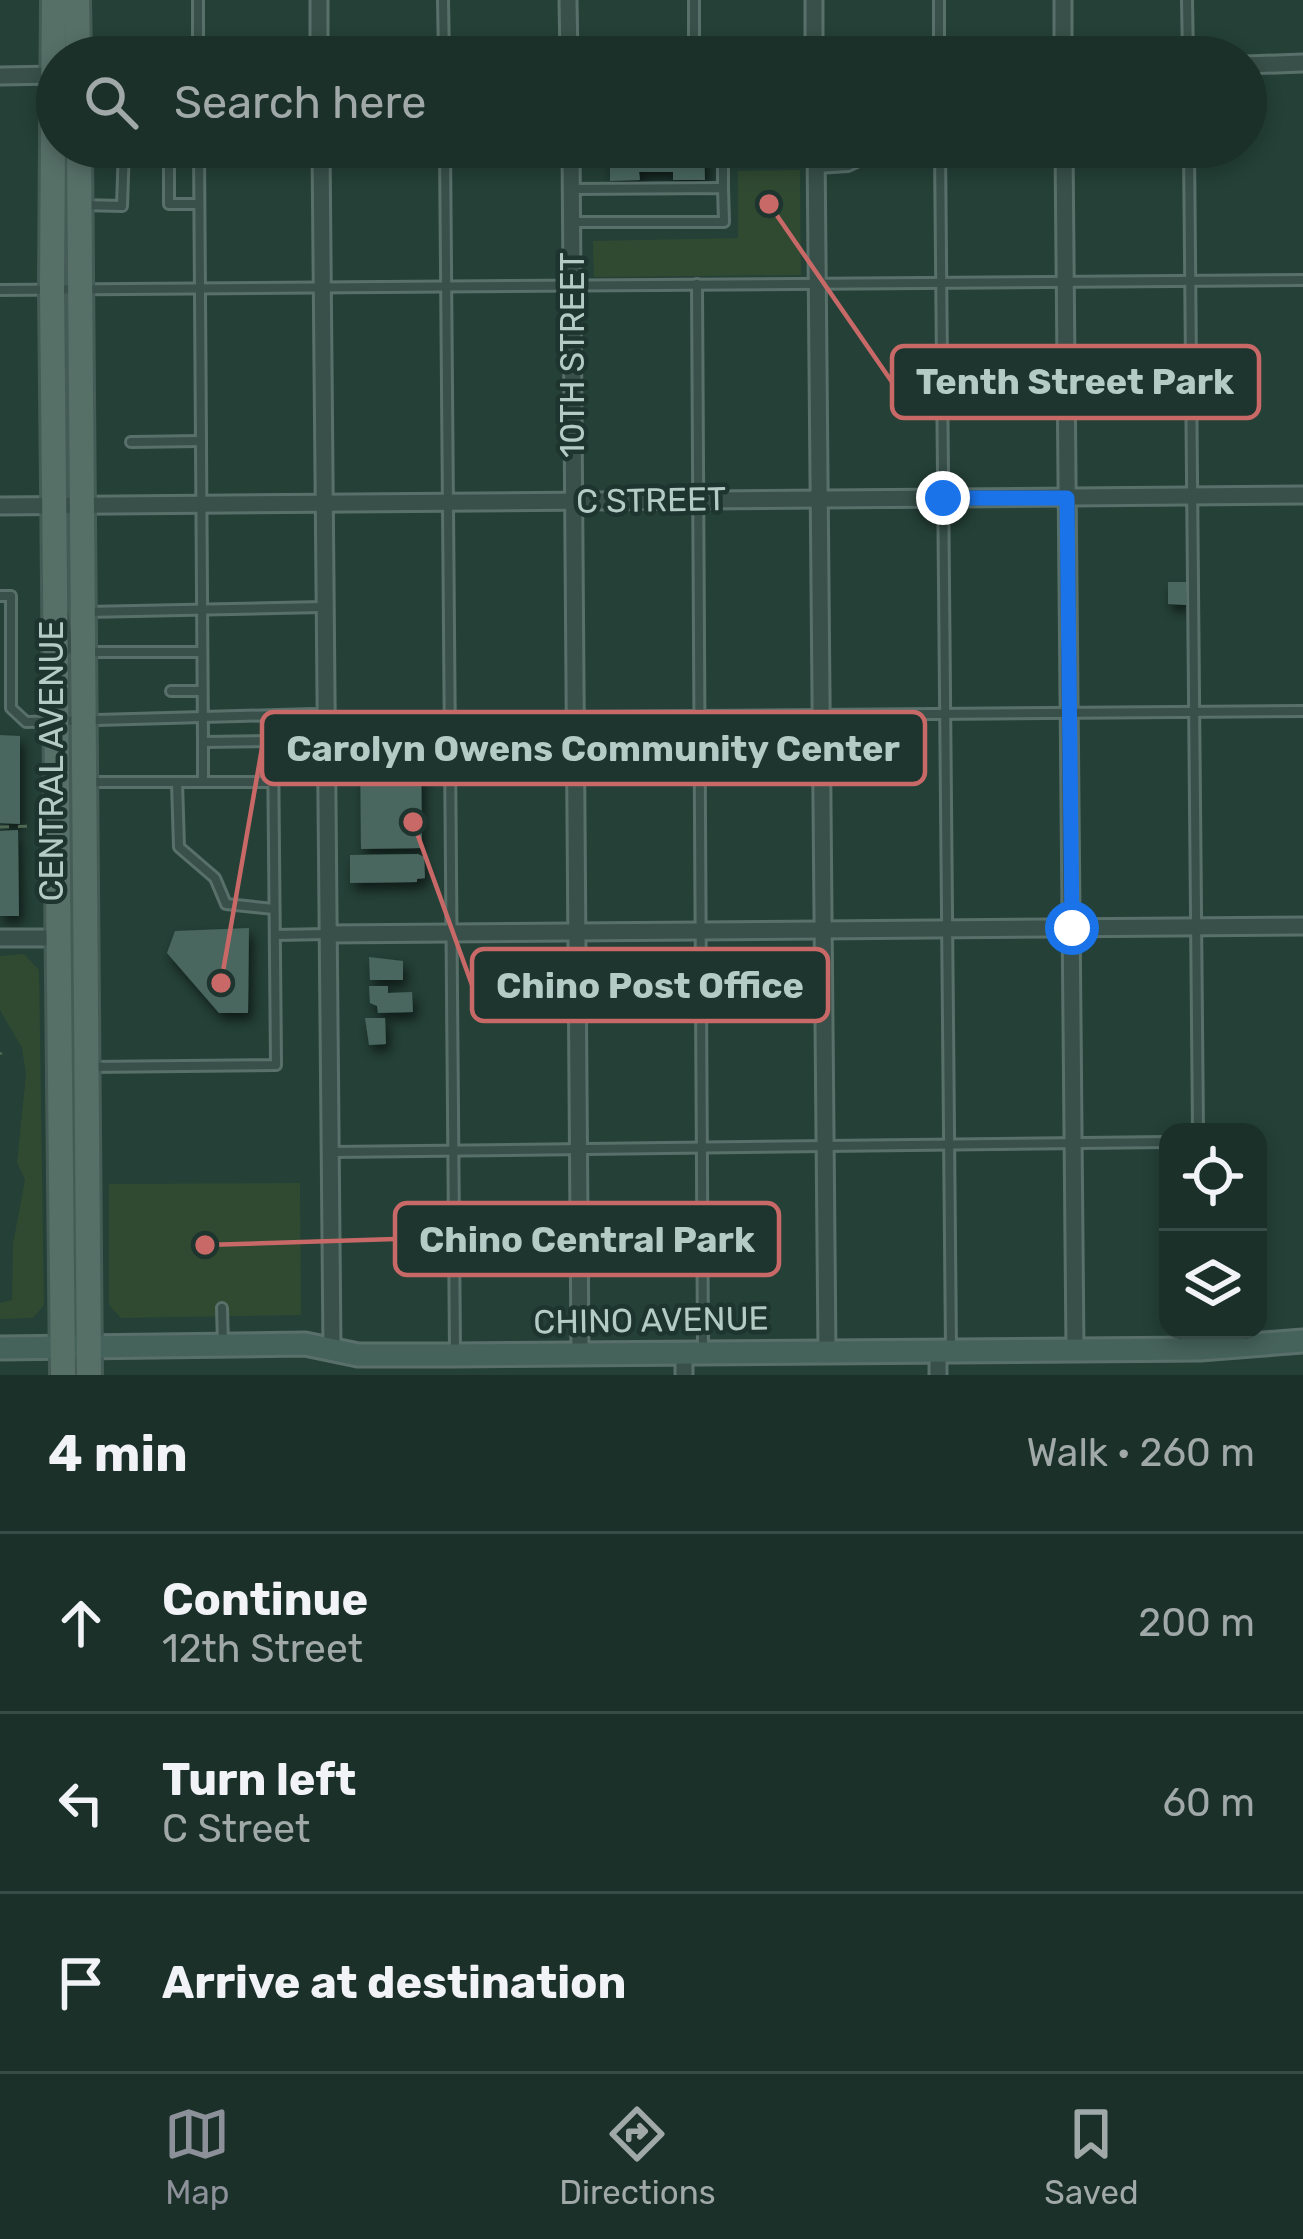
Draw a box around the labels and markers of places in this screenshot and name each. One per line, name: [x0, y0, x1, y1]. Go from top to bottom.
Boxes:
callout: Tenth Street Park: [892, 346, 1259, 418]
callout: Carolyn Owens Community Center: [262, 712, 925, 784]
callout: Chino Post Office: [472, 949, 828, 1021]
callout: Chino Central Park: [395, 1203, 779, 1275]

